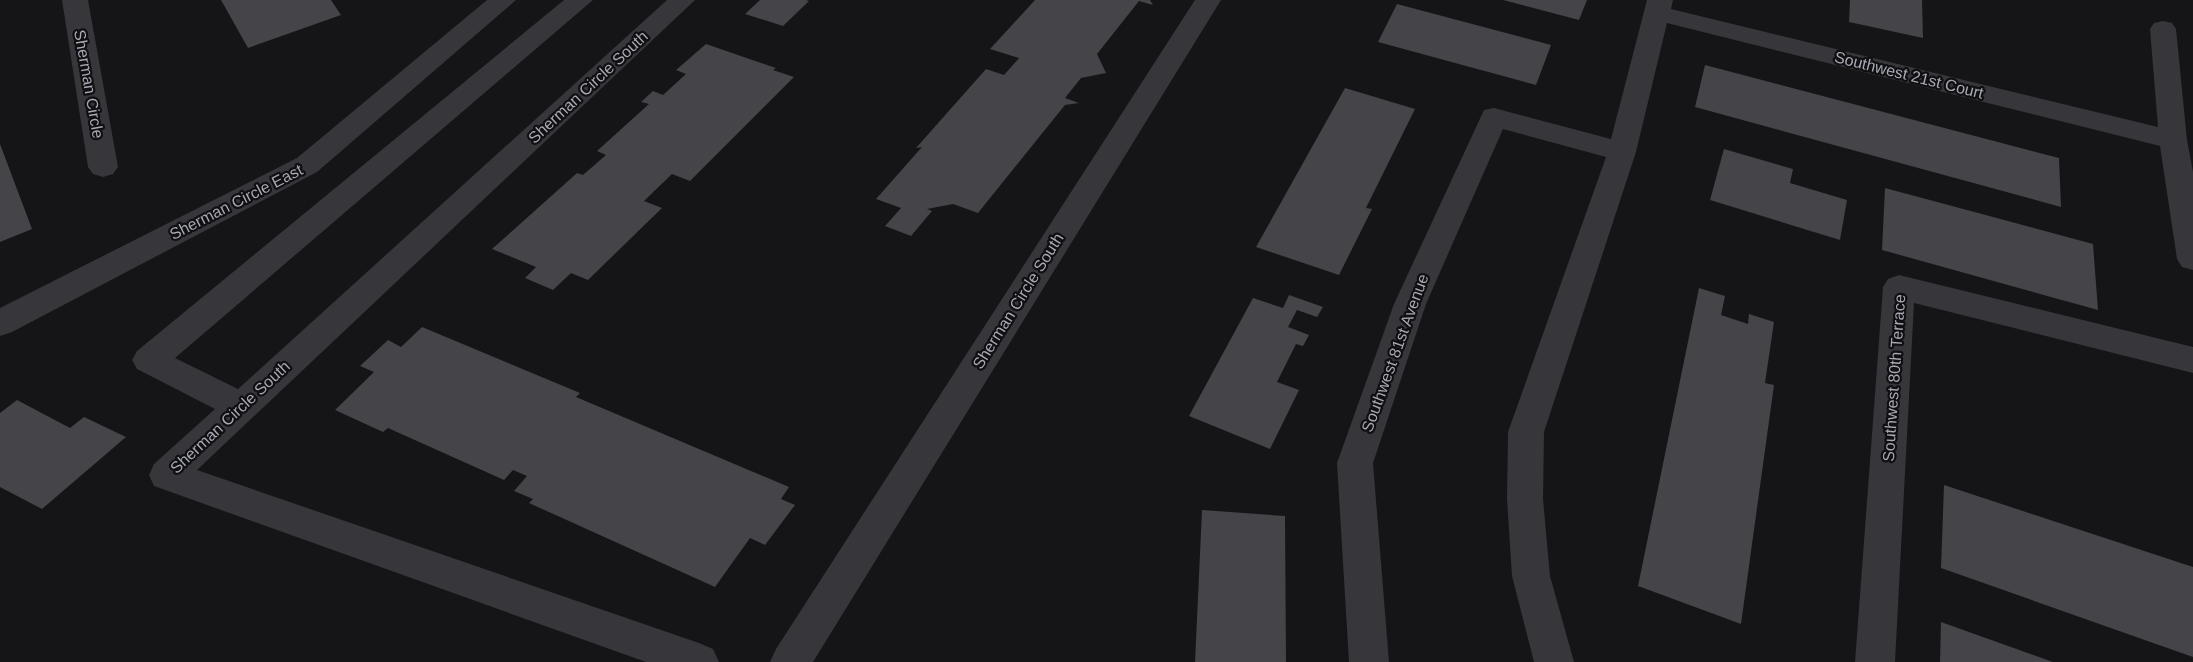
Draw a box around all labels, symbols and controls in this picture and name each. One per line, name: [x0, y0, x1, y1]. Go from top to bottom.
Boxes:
street label: Sherman Circle South: [525, 27, 651, 147]
street label: Sherman Circle: [71, 28, 107, 140]
street label: Southwest 21st Court: [1833, 48, 1986, 102]
street label: Sherman Circle East: [167, 161, 306, 243]
street label: Sherman Circle South: [969, 230, 1067, 372]
street label: Southwest 81st Avenue: [1358, 272, 1432, 434]
street label: Southwest 80th Terrace: [1880, 294, 1908, 462]
street label: Sherman Circle South: [167, 357, 293, 477]

